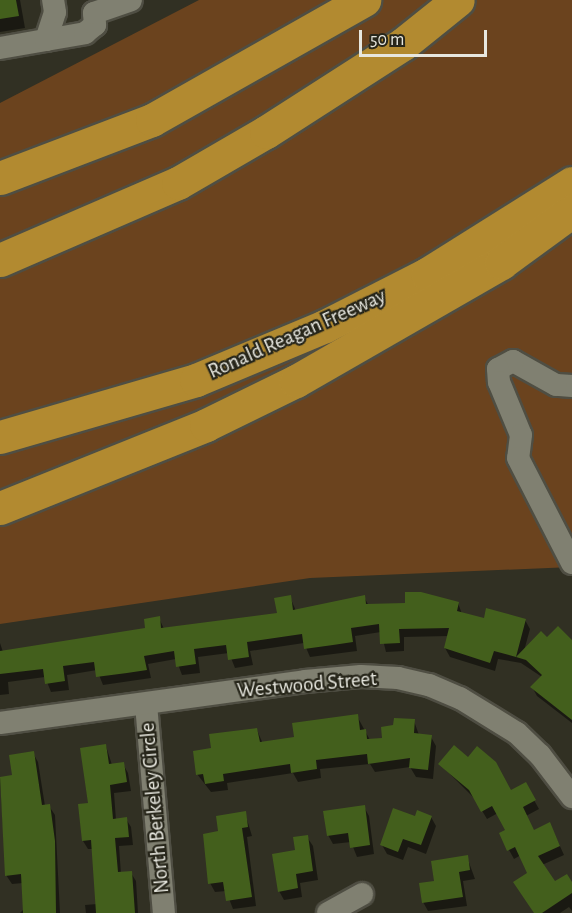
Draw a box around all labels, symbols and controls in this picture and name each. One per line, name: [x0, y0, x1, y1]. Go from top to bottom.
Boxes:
scale bar: [362, 18, 490, 56]
text: 50 m: [370, 31, 404, 49]
street label: Ronald Reagan Freeway: [204, 283, 390, 385]
street label: Westwood Street: [236, 666, 378, 704]
street label: North Berkeley Circle: [135, 722, 175, 894]

